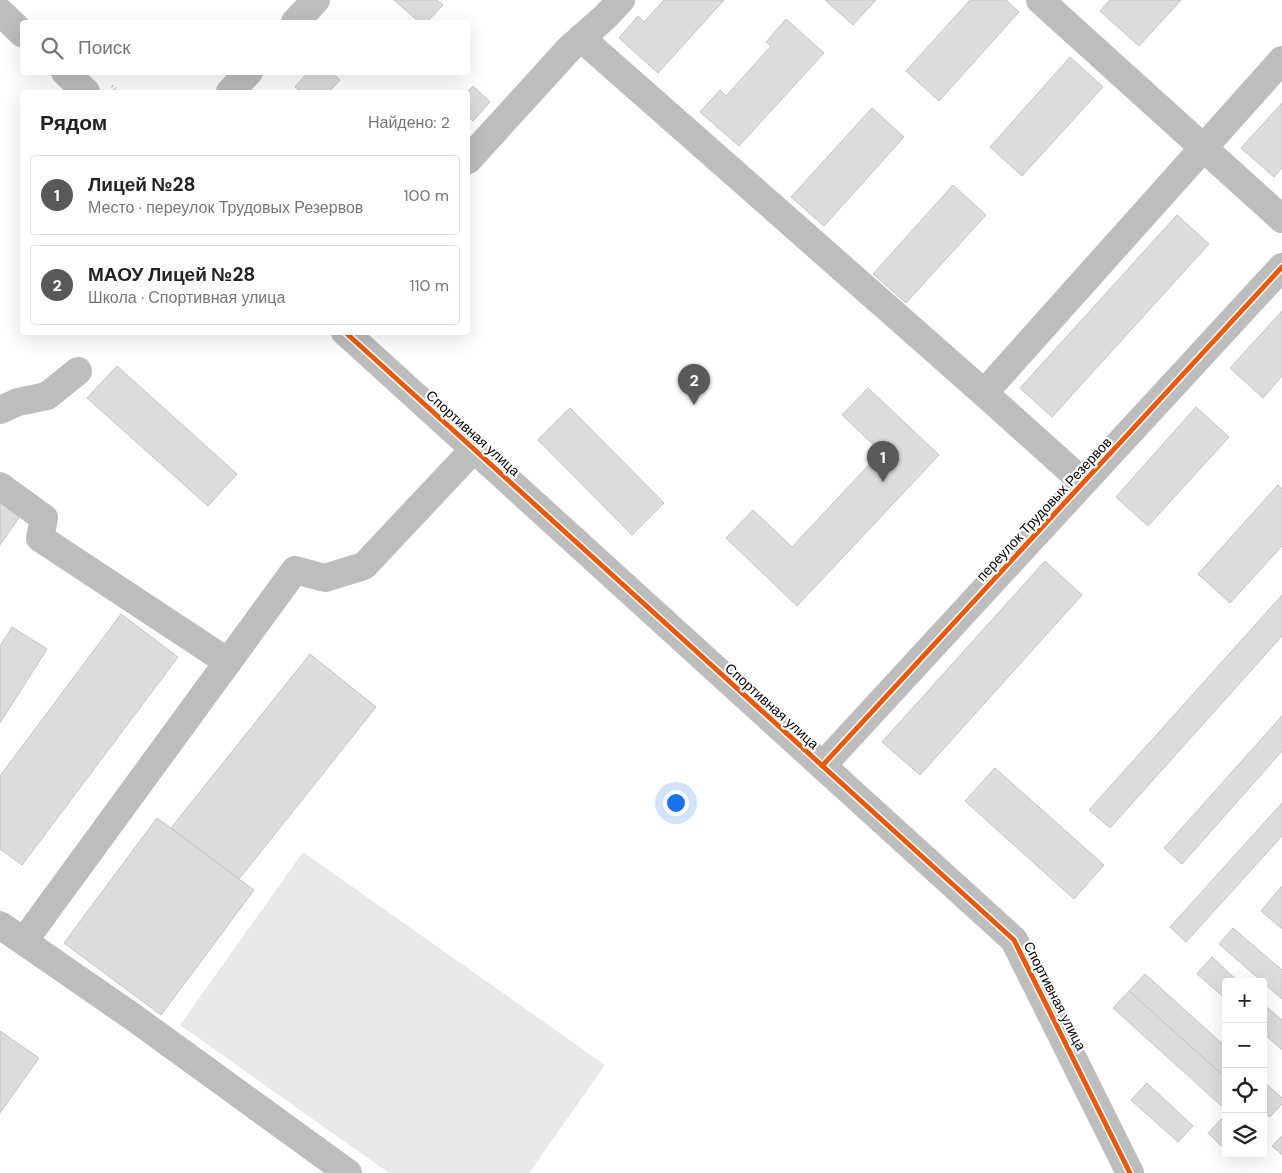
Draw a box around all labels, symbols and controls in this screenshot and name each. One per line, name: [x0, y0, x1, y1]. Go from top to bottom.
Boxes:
search box: [20, 20, 470, 75]
icon: search: [38, 34, 66, 62]
text: Поиск: [78, 35, 131, 60]
text: Рядом: [40, 109, 107, 137]
text: Найдено: 2: [368, 112, 450, 133]
text: Лицей №28: [88, 172, 195, 197]
text: 1: [54, 185, 60, 206]
text: 100 m: [404, 185, 449, 206]
text: Место · переулок Трудовых Резервов: [88, 197, 363, 218]
text: МАОУ Лицей №28: [88, 262, 255, 287]
text: 2: [52, 275, 62, 296]
text: 110 m: [410, 275, 449, 296]
text: Школа · Спортивная улица: [88, 287, 285, 308]
pin: 2: [678, 364, 710, 405]
street label: Спортивная улица: [422, 386, 524, 480]
street label: переулок Трудовых Резервов: [973, 433, 1115, 585]
pin: 1: [867, 441, 899, 482]
street label: Спортивная улица: [721, 659, 823, 753]
your location: [663, 790, 689, 816]
street label: Спортивная улица: [1020, 938, 1090, 1054]
map controls: [1222, 978, 1267, 1158]
button: +: [1222, 978, 1267, 1023]
button: −: [1222, 1023, 1267, 1068]
button: locate: [1222, 1068, 1267, 1113]
button: layers: [1222, 1113, 1267, 1158]

